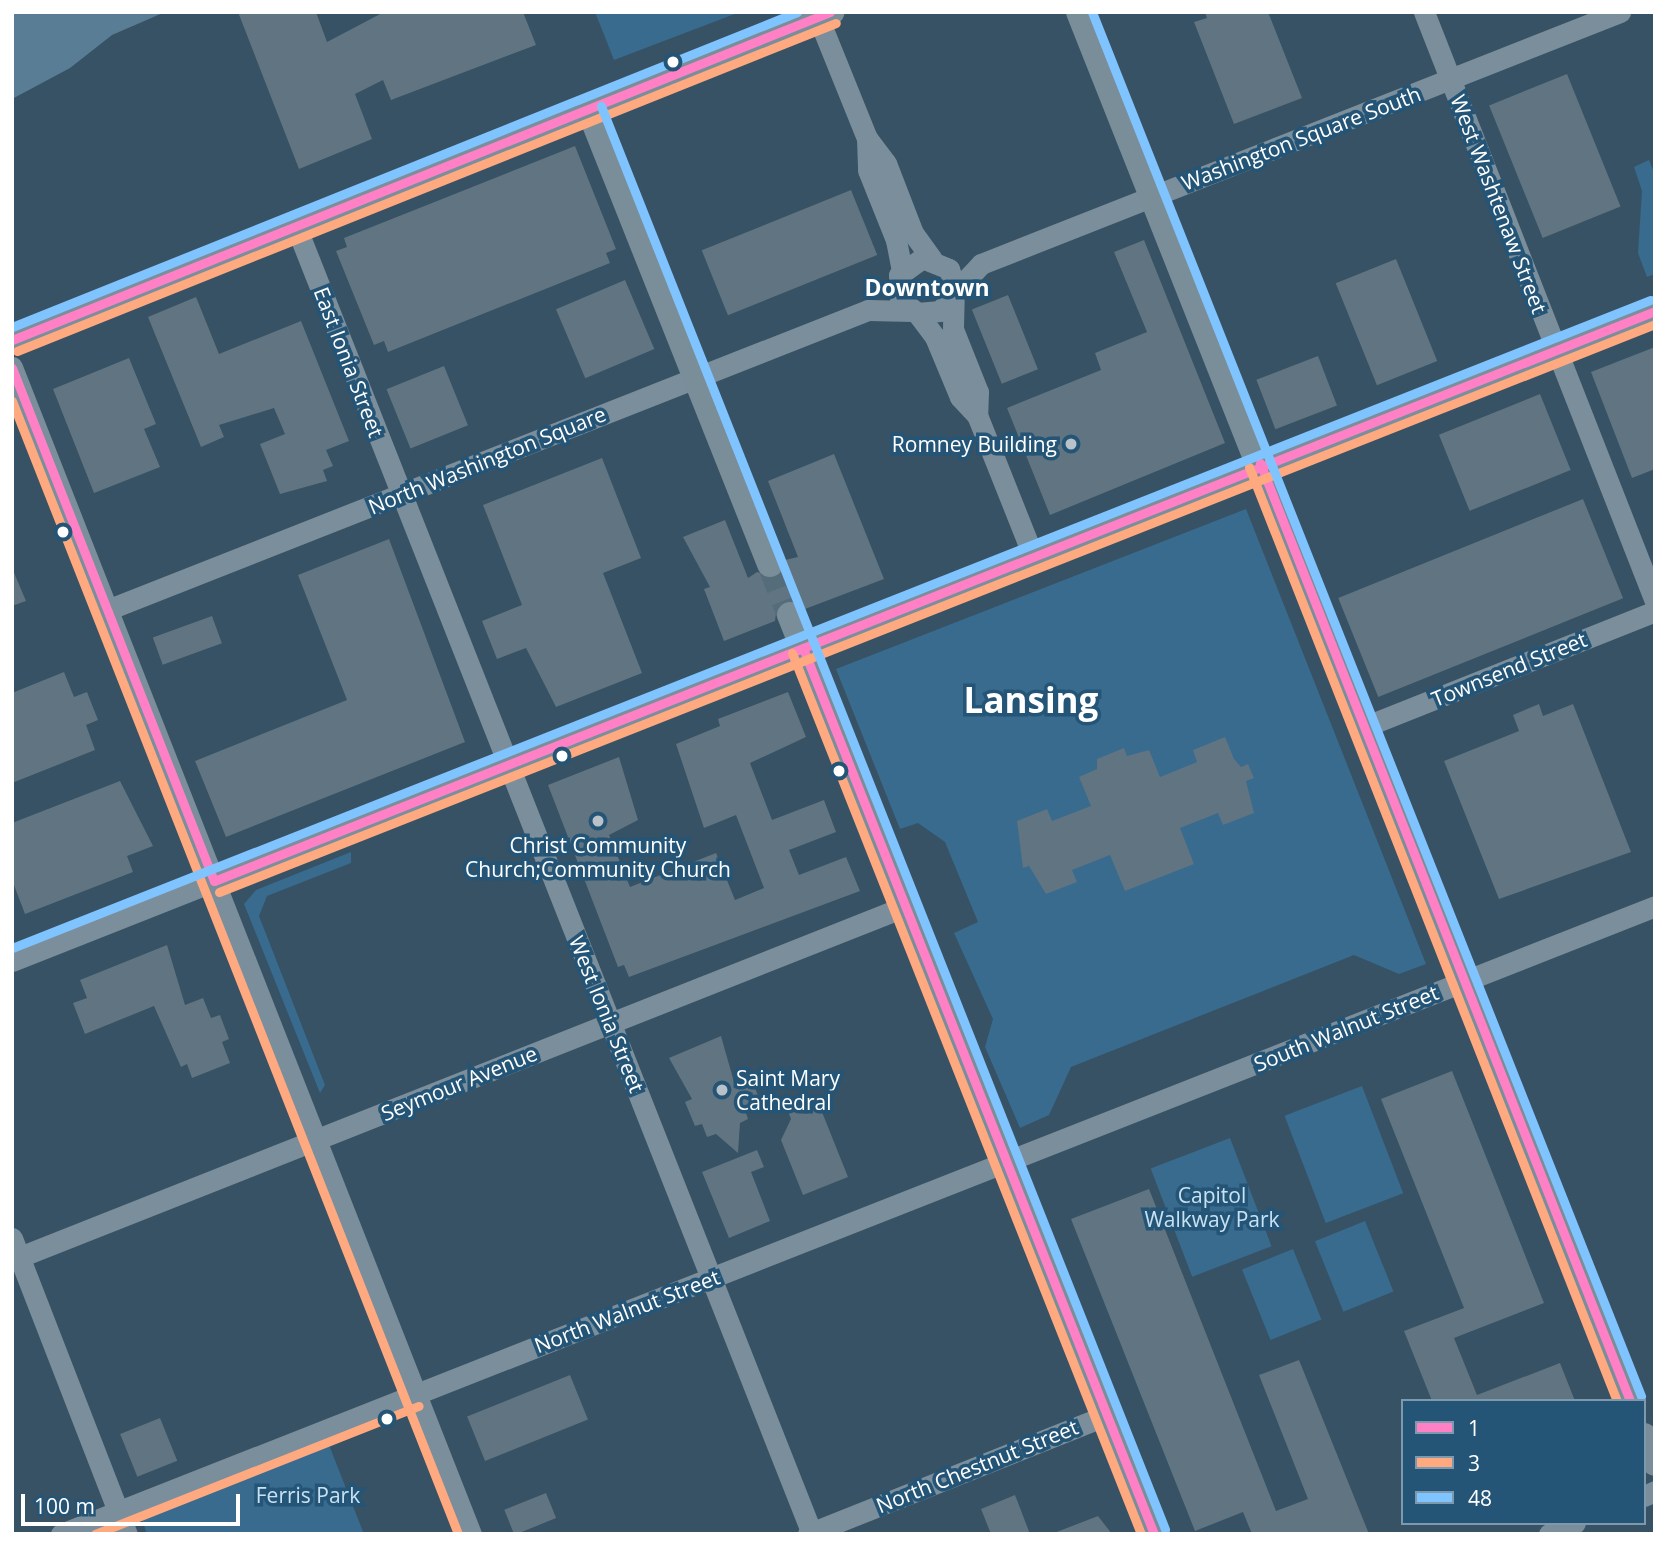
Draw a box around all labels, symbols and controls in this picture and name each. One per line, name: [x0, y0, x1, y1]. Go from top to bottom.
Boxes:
unlabelled marker: [666, 55, 680, 69]
street label: Washington Square South: [1178, 81, 1424, 195]
street label: West Washtenaw Street: [1446, 91, 1552, 317]
district label: Downtown: [864, 273, 990, 301]
street label: East Ionia Street: [309, 283, 389, 441]
street label: North Washington Square: [364, 401, 610, 519]
place label: Romney Building: [892, 431, 1057, 457]
marker: Romney Building: [1063, 436, 1079, 452]
unlabelled marker: [56, 525, 70, 539]
street label: Townsend Street: [1428, 626, 1590, 712]
district label: Lansing: [964, 679, 1098, 721]
unlabelled marker: [555, 749, 569, 763]
unlabelled marker: [832, 764, 846, 778]
marker: Christ Community Church;Community Church: [590, 813, 606, 829]
place label: Christ Community Church;Community Church: [465, 832, 731, 882]
street label: West Ionia Street: [564, 932, 650, 1096]
street label: South Walnut Street: [1250, 980, 1442, 1076]
street label: Seymour Avenue: [377, 1040, 541, 1126]
place label: Saint Mary Cathedral: [736, 1065, 840, 1115]
marker: Saint Mary Cathedral: [714, 1082, 730, 1098]
park label: Capitol Walkway Park: [1144, 1182, 1280, 1232]
street label: North Walnut Street: [531, 1264, 723, 1358]
legend: [1401, 1399, 1646, 1525]
unlabelled marker: [380, 1412, 394, 1426]
street label: North Chestnut Street: [872, 1414, 1082, 1518]
text: 1: [1468, 1414, 1480, 1442]
text: 3: [1468, 1449, 1480, 1477]
scale bar: [24, 1480, 243, 1524]
park label: Ferris Park: [256, 1482, 360, 1508]
text: 48: [1468, 1484, 1492, 1512]
text: 100 m: [34, 1492, 95, 1520]

